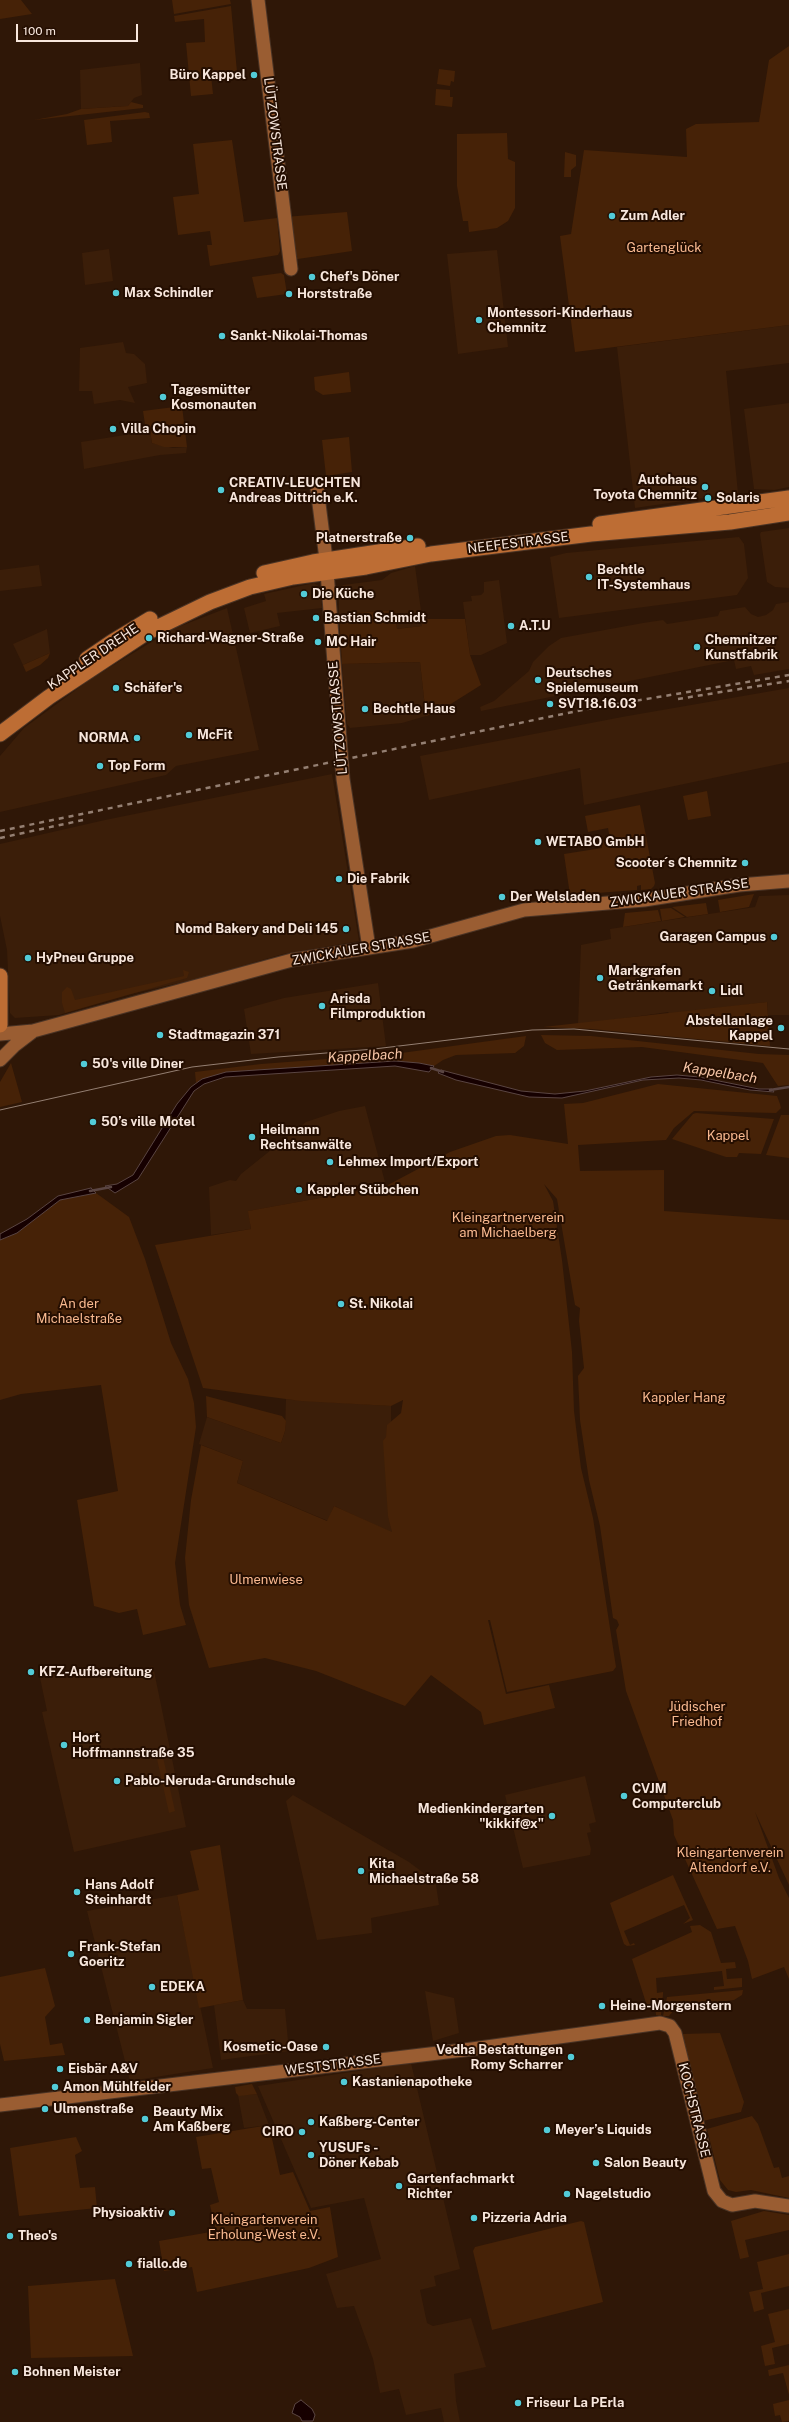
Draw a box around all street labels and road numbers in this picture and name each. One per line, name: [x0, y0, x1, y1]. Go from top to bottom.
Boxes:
street label: LÜTZOWSTRASSE: [260, 77, 290, 191]
street label: NEEFESTRASSE: [467, 529, 569, 557]
street label: KAPPLER DREHE: [45, 621, 141, 693]
street label: LÜTZOWSTRASSE: [325, 661, 351, 775]
street label: ZWICKAUER STRASSE: [609, 876, 749, 910]
street label: ZWICKAUER STRASSE: [291, 929, 431, 969]
street label: WESTSTRASSE: [284, 2051, 382, 2079]
street label: KOCHSTRASSE: [675, 2061, 713, 2159]

